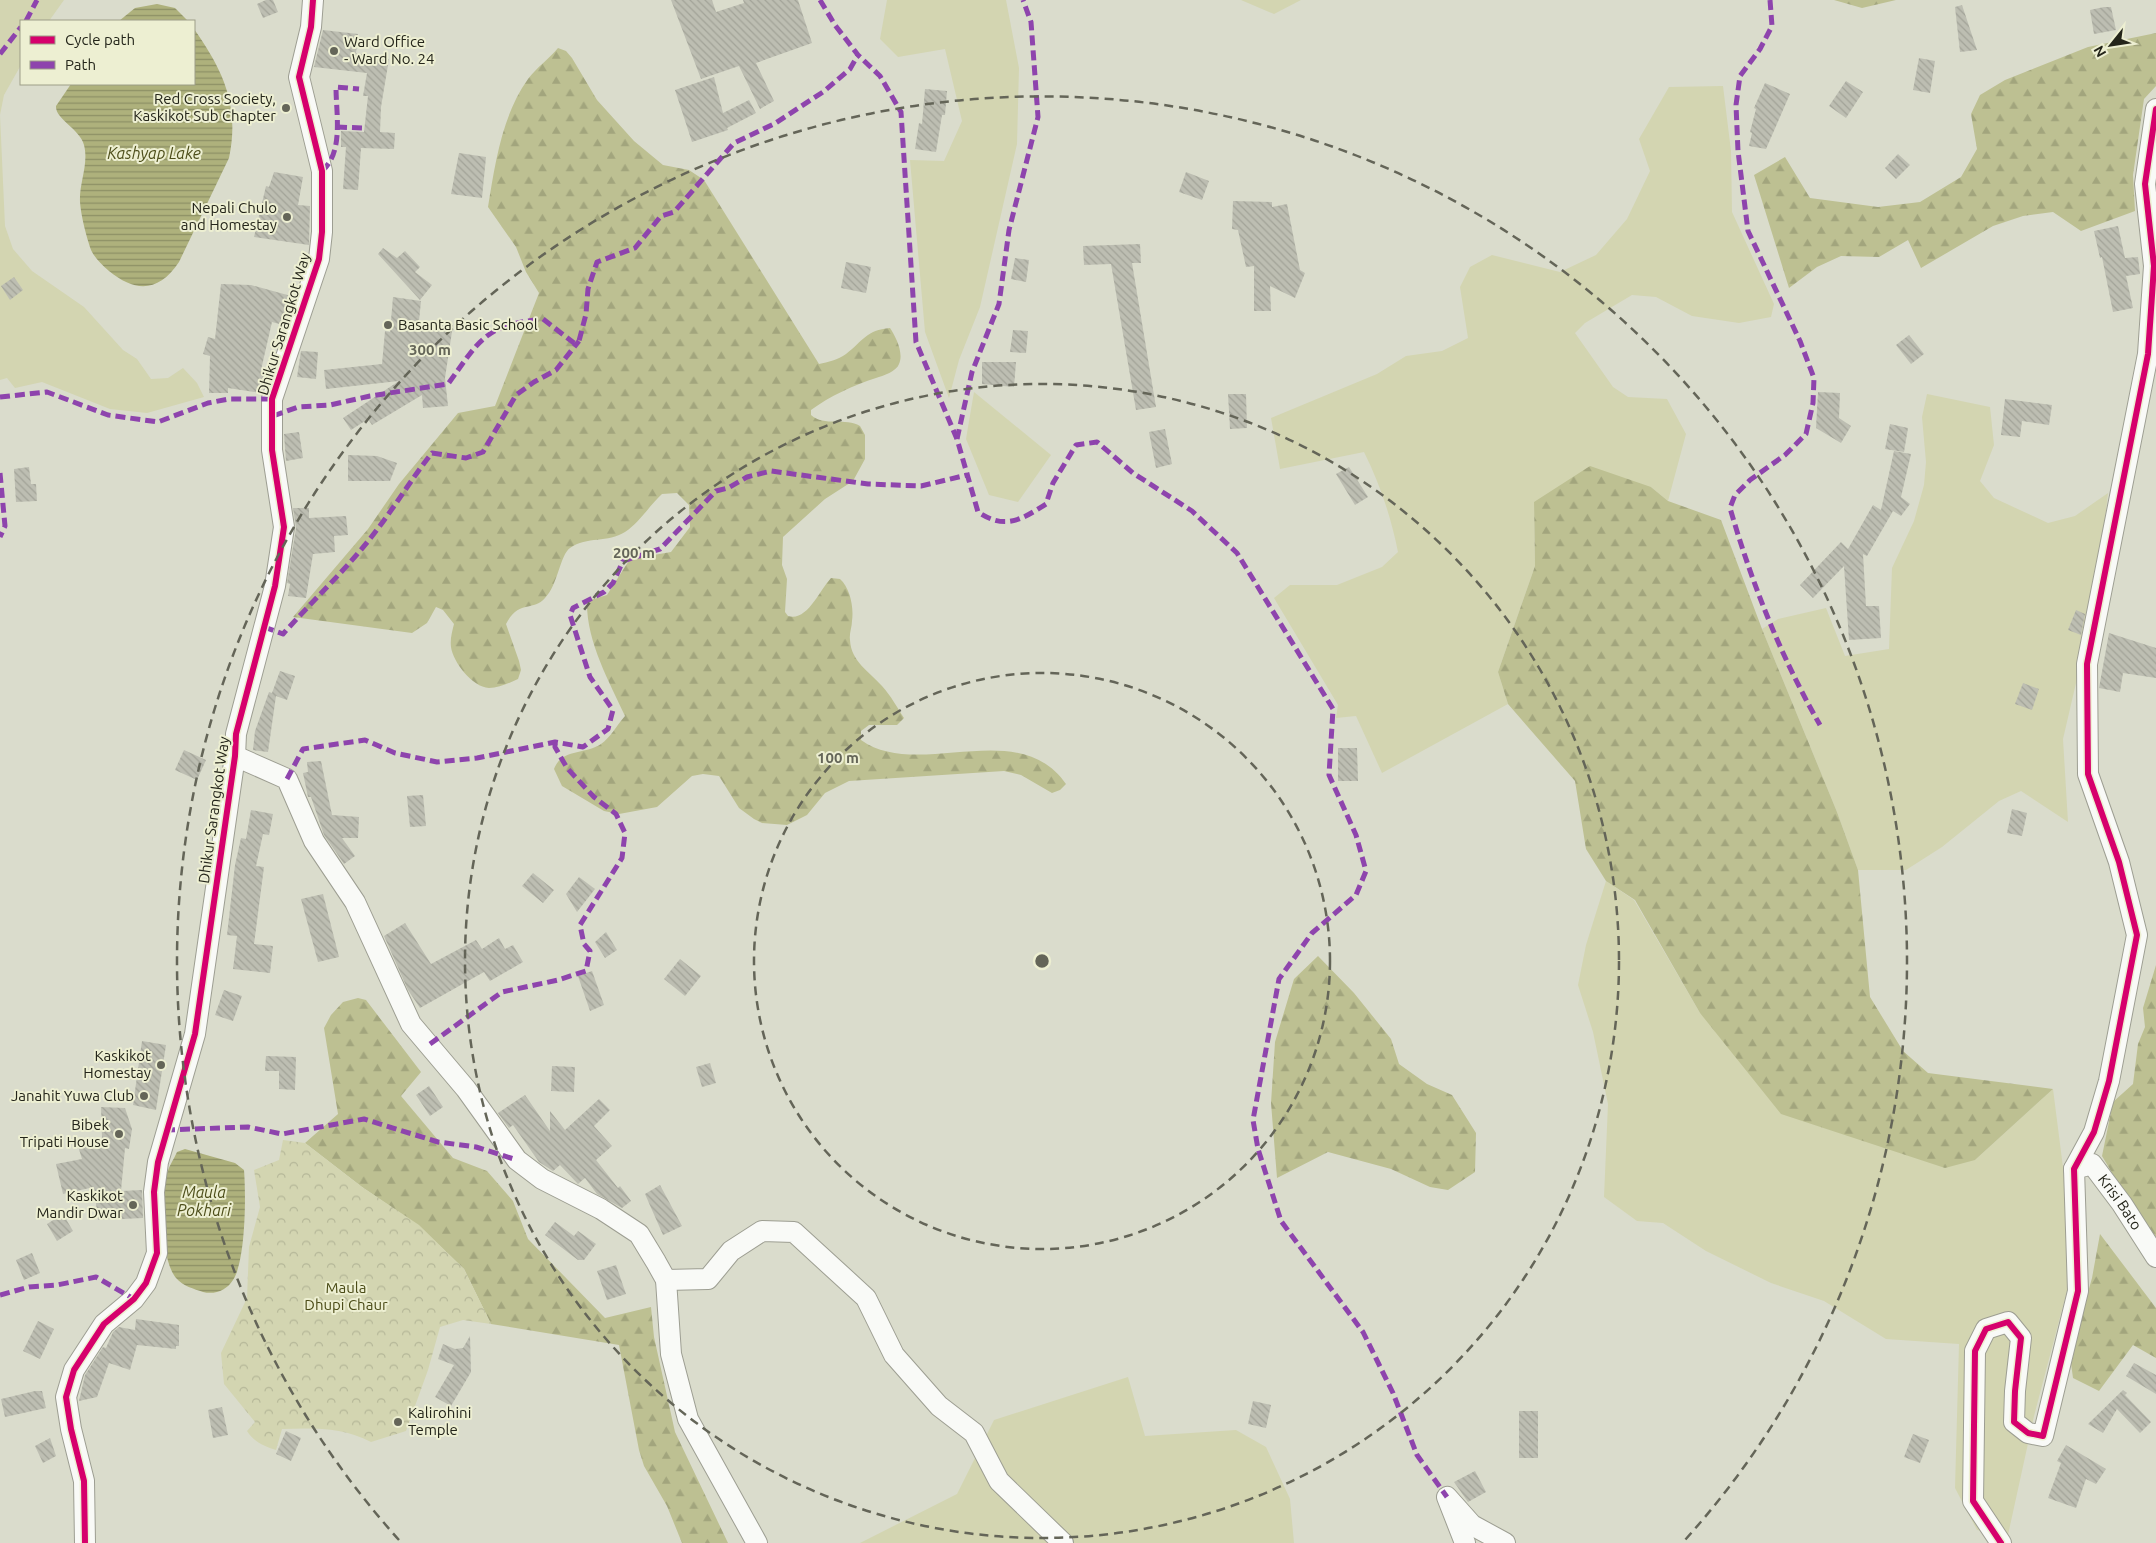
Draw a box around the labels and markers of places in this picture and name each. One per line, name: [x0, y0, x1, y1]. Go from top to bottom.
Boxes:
place label: Ward Office - Ward No. 24: [344, 33, 434, 67]
marker: Ward Office - Ward No. 24: [328, 45, 340, 57]
place label: Red Cross Society, Kaskikot Sub Chapter: [133, 90, 276, 124]
marker: Red Cross Society, Kaskikot Sub Chapter: [280, 102, 292, 114]
place label: Nepali Chulo and Homestay: [181, 199, 277, 233]
marker: Nepali Chulo and Homestay: [281, 211, 293, 223]
place label: Basanta Basic School: [398, 316, 538, 333]
marker: Basanta Basic School: [382, 319, 394, 331]
centre of rings: [1033, 952, 1051, 970]
place label: Kaskikot Homestay: [83, 1047, 151, 1081]
marker: Kaskikot Homestay: [155, 1059, 167, 1071]
place label: Janahit Yuwa Club: [11, 1087, 134, 1104]
marker: Janahit Yuwa Club: [138, 1090, 150, 1102]
place label: Bibek Tripati House: [20, 1116, 109, 1150]
marker: Bibek Tripati House: [113, 1128, 125, 1140]
place label: Kaskikot Mandir Dwar: [37, 1187, 123, 1221]
marker: Kaskikot Mandir Dwar: [127, 1199, 139, 1211]
place label: Kalirohini Temple: [408, 1404, 471, 1438]
marker: Kalirohini Temple: [392, 1416, 404, 1428]

